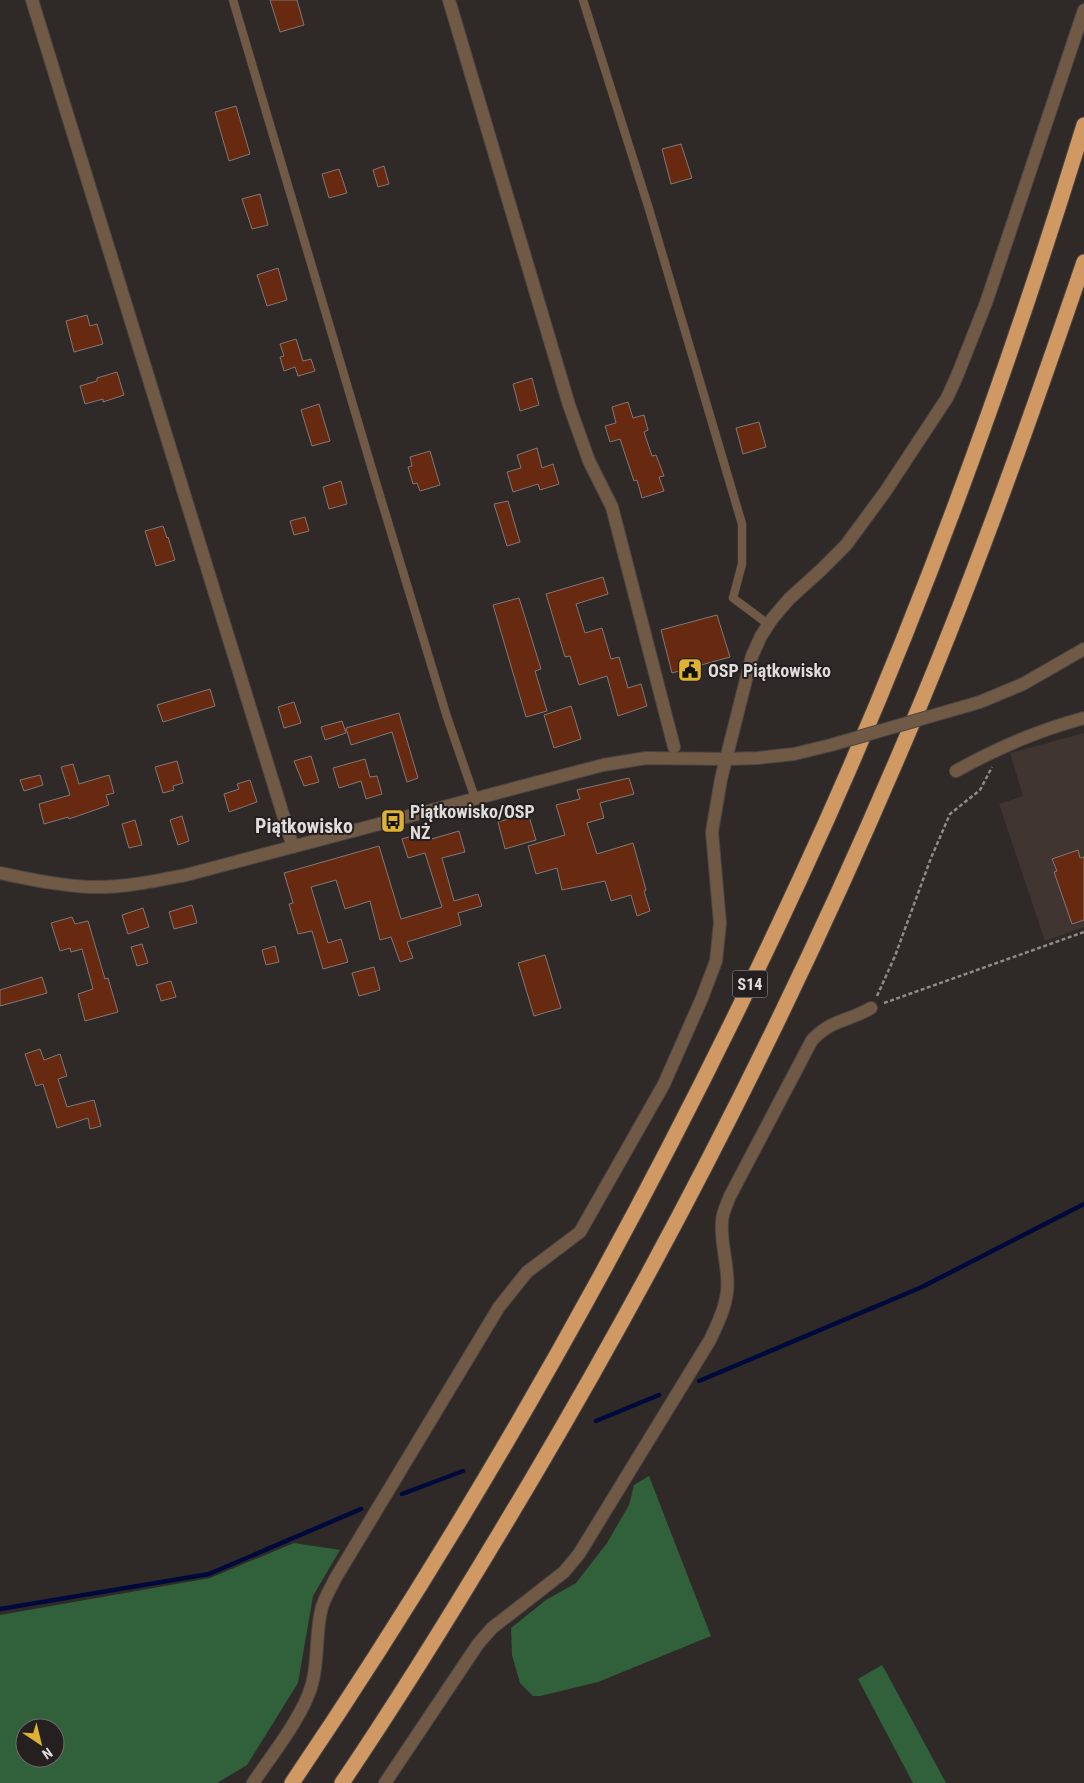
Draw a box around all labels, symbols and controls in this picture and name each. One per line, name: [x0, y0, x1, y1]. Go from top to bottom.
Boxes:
public building icon: OSP Piątkowisko: [677, 657, 703, 683]
place label: OSP Piątkowisko: [708, 660, 831, 681]
place label: Piątkowisko/OSP NŻ: [410, 801, 535, 843]
bus stop icon: Piątkowisko/OSP NŻ: [380, 808, 406, 834]
district label: Piątkowisko: [255, 814, 353, 838]
road number: S14: [732, 971, 768, 998]
north arrow: [15, 1718, 65, 1768]
text: N: [39, 1745, 56, 1763]

